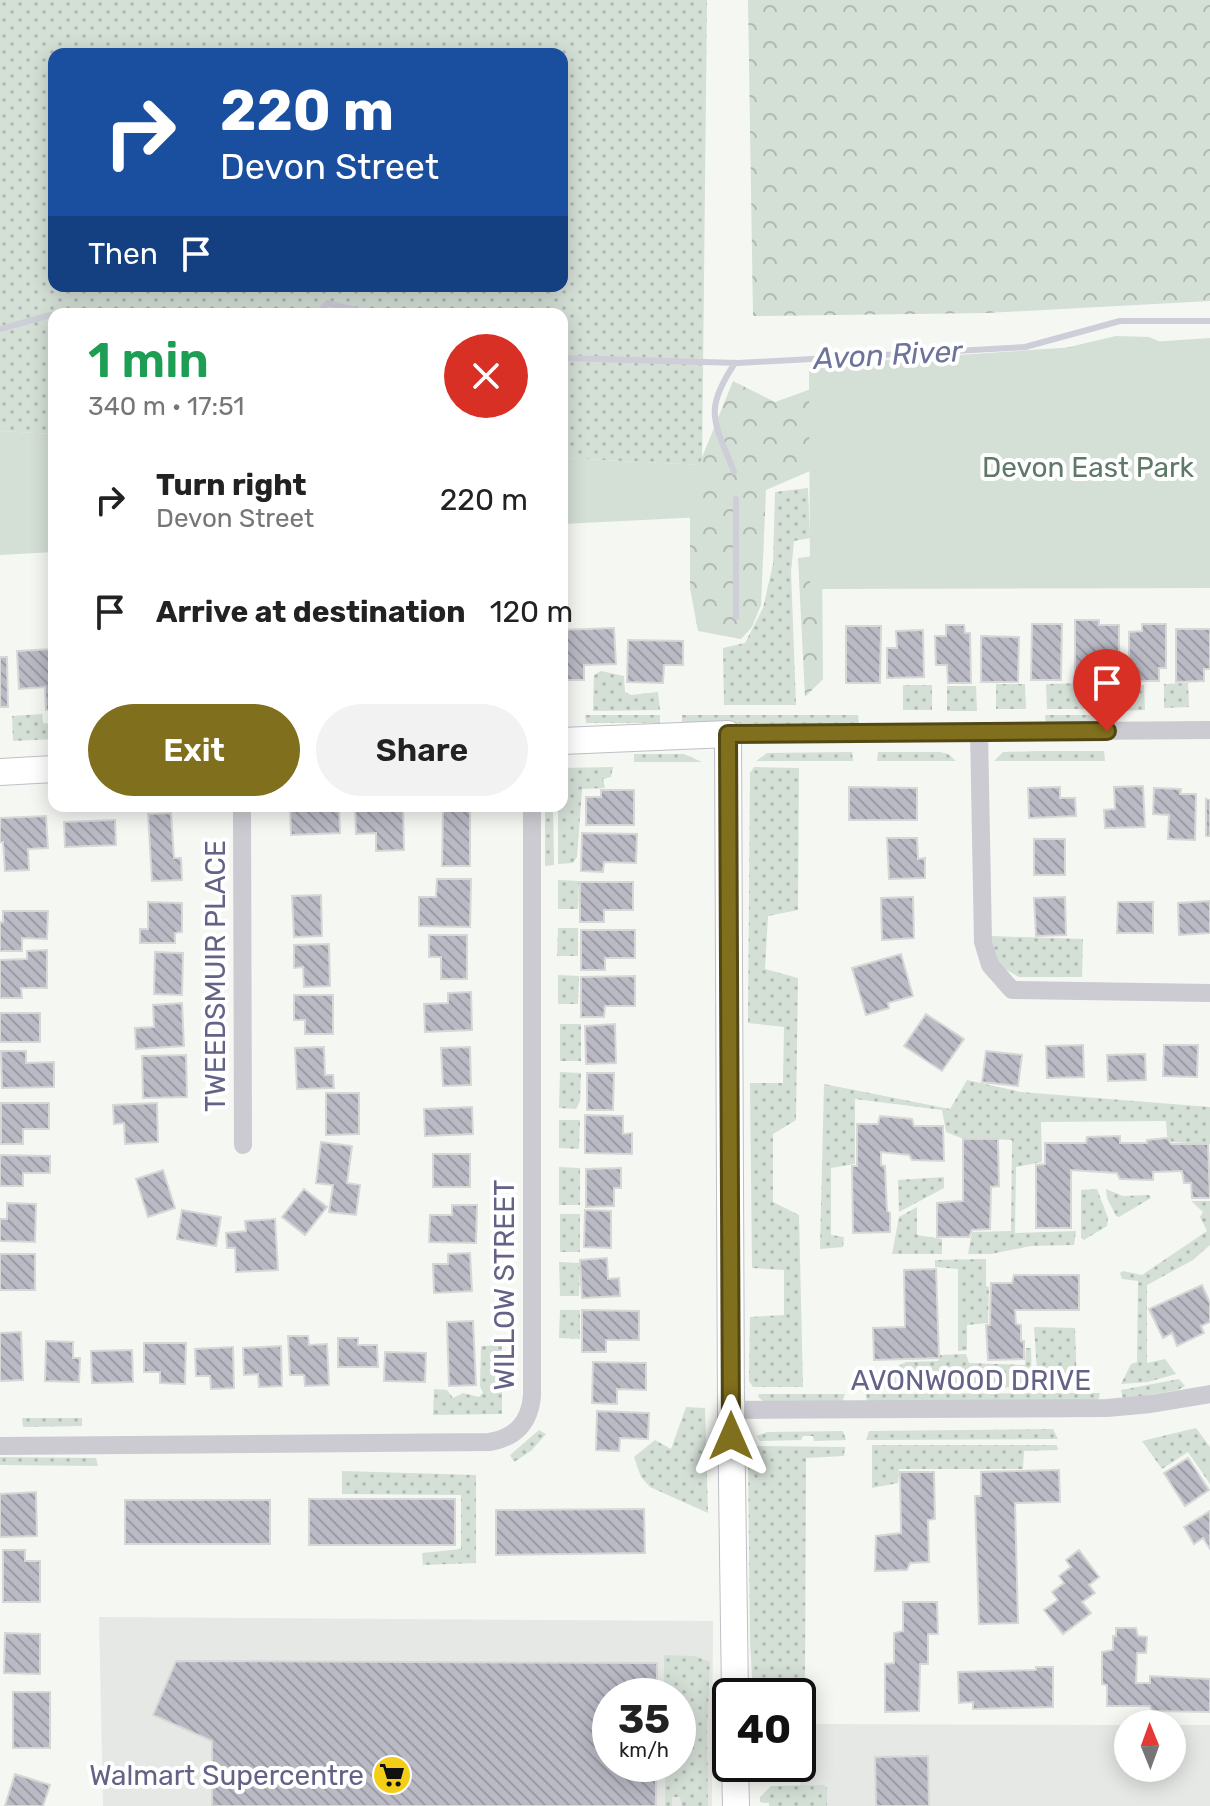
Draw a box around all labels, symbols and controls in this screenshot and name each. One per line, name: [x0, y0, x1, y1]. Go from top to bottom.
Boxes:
text: 220 m: [220, 78, 394, 144]
icon: right: [88, 80, 192, 184]
text: Devon Street: [220, 145, 439, 188]
icon: arrive: [174, 232, 218, 276]
text: Then: [88, 236, 158, 272]
text: 1 min: [88, 332, 209, 389]
water label: Avon River: [811, 333, 965, 377]
button: close: [444, 334, 528, 418]
text: 340 m · 17:51: [88, 391, 244, 422]
park label: Devon East Park: [982, 451, 1195, 484]
text: Turn right: [156, 467, 307, 503]
icon: right: [88, 478, 132, 522]
text: 220 m: [440, 482, 528, 518]
text: Devon Street: [156, 503, 314, 534]
icon: arrive: [88, 590, 132, 634]
text: Arrive at destination: [156, 594, 466, 630]
text: 120 m: [490, 594, 573, 630]
pin: [1073, 649, 1141, 731]
icon: arrive: [1085, 661, 1129, 705]
button: Exit: [88, 704, 300, 796]
button: Share: [316, 704, 528, 796]
street label: TWEEDSMUIR PLACE: [199, 840, 232, 1112]
street label: WILLOW STREET: [488, 1180, 521, 1390]
street label: AVONWOOD DRIVE: [851, 1364, 1091, 1397]
position arrow: [689, 1394, 773, 1478]
speed limit sign: 40: [712, 1678, 816, 1782]
text: 35: [618, 1696, 670, 1743]
north arrow: [1114, 1710, 1186, 1782]
map controls: [1114, 1710, 1186, 1782]
text: km/h: [619, 1738, 669, 1762]
supermarket icon: Walmart Supercentre: [371, 1754, 413, 1796]
place label: Walmart Supercentre: [89, 1759, 364, 1792]

